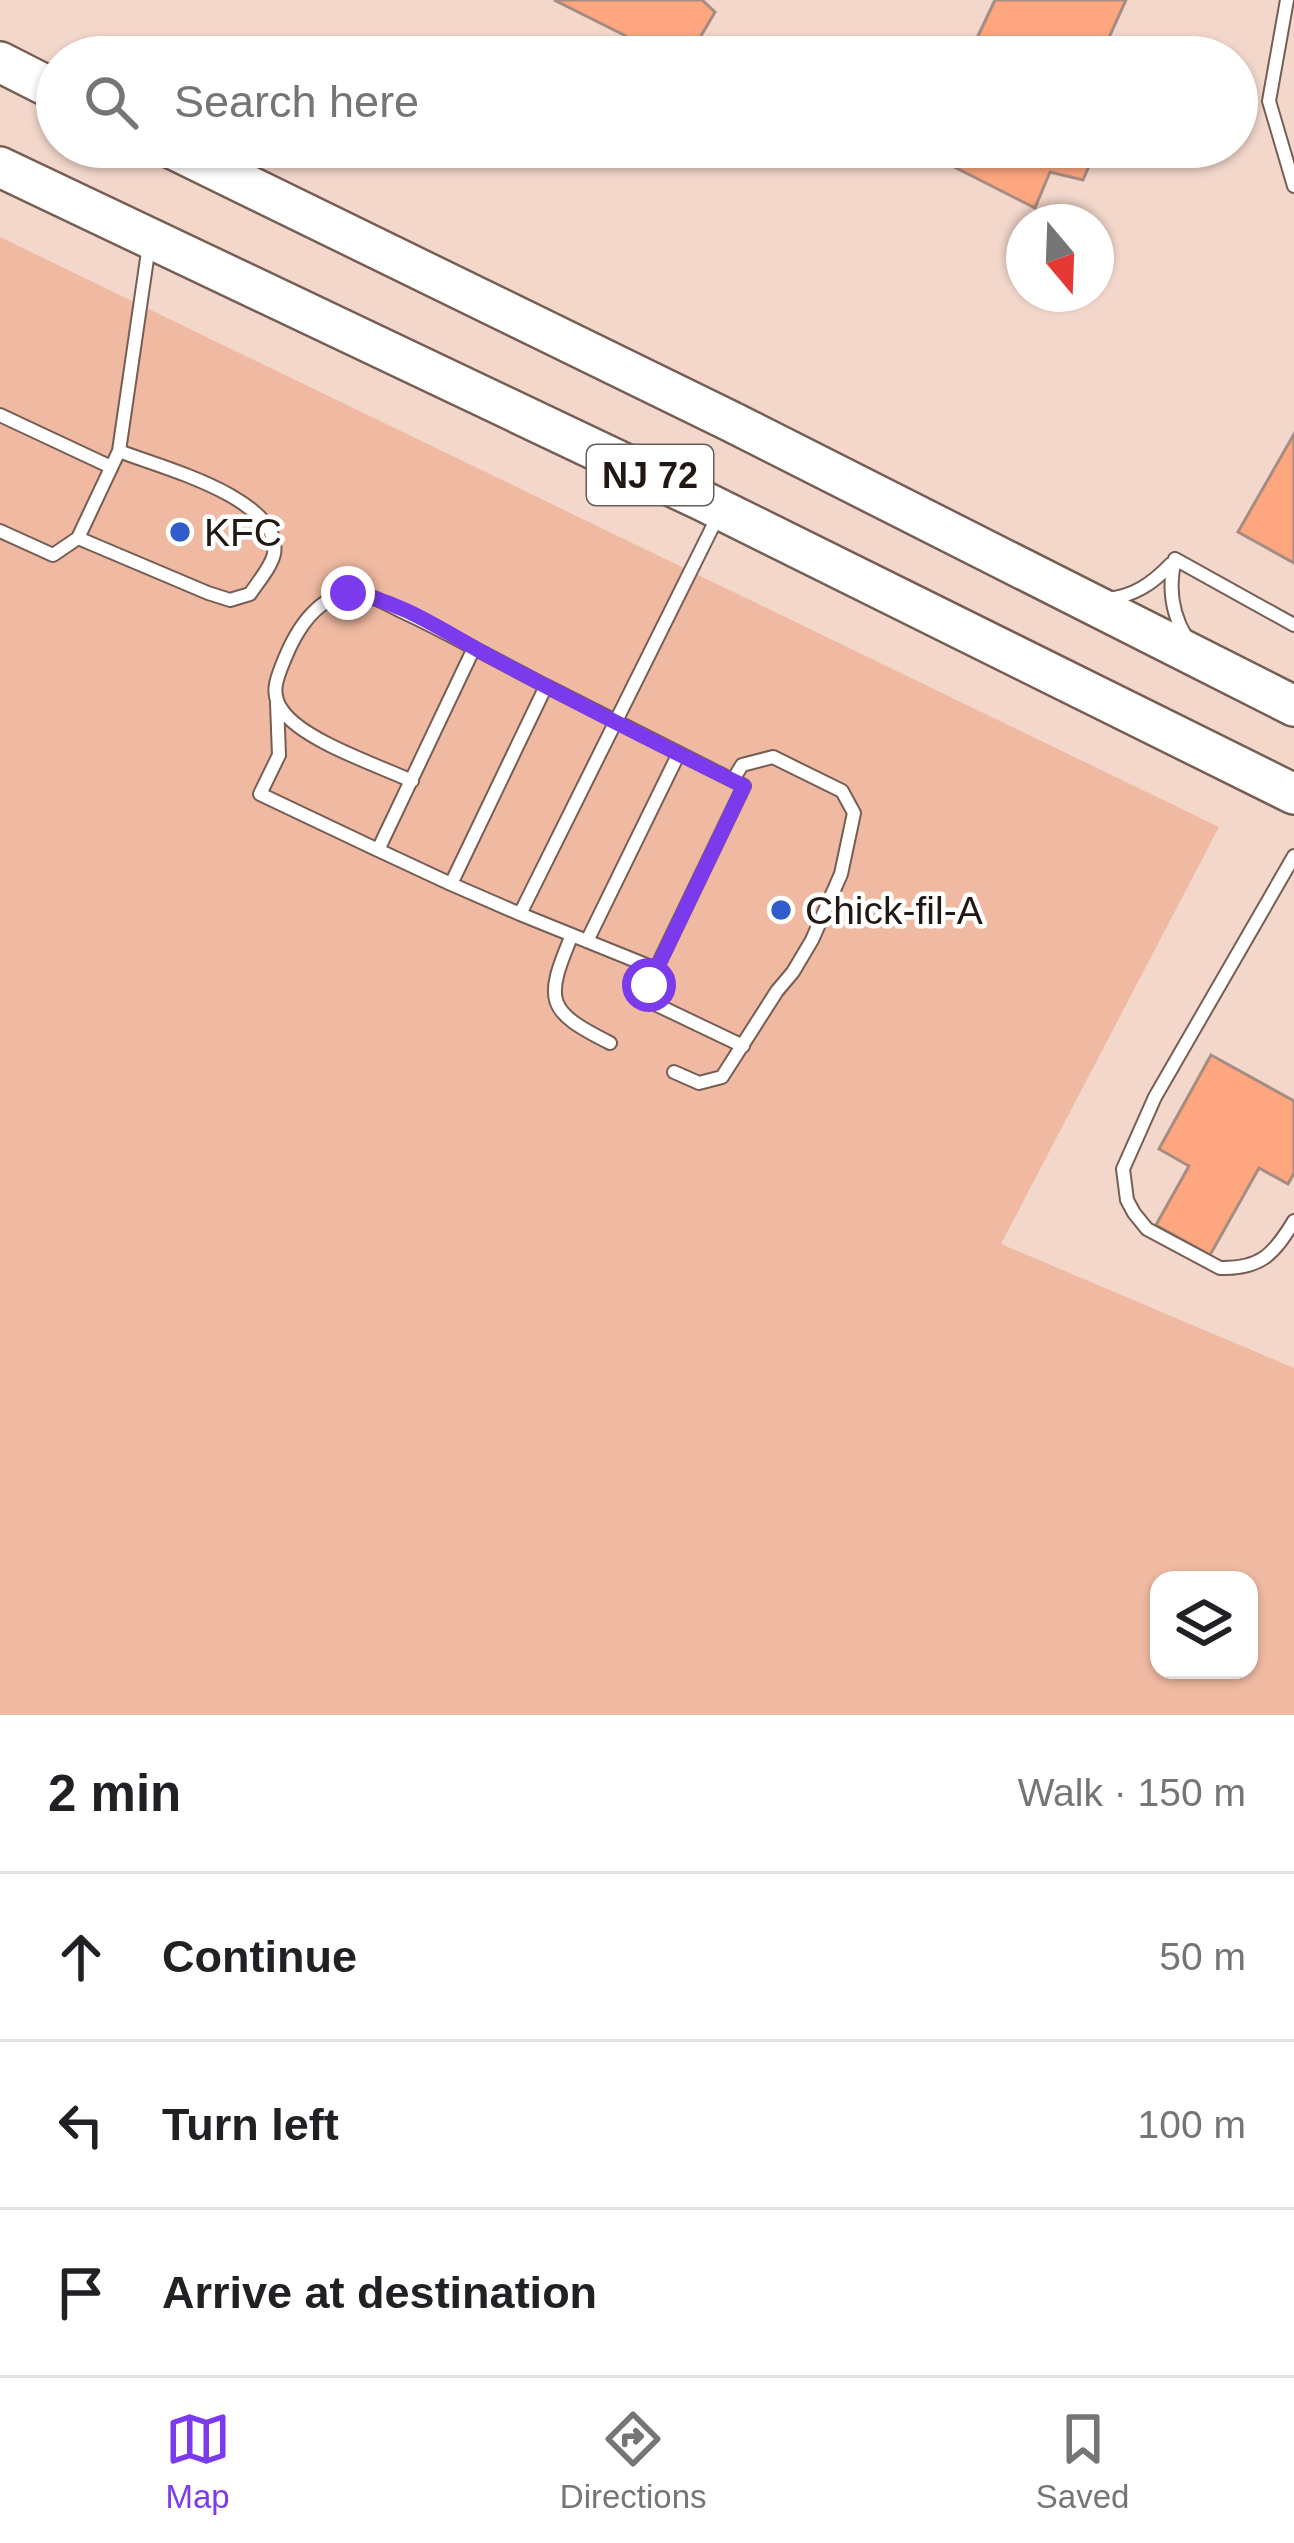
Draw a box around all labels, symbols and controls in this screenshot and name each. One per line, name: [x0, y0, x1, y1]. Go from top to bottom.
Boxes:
search box: [36, 36, 1258, 168]
icon: search: [78, 69, 144, 135]
text: Search here: [174, 76, 419, 127]
north arrow: [1006, 204, 1114, 312]
road number: NJ 72: [587, 445, 713, 505]
place label: KFC: [204, 511, 282, 554]
marker: KFC: [167, 519, 193, 545]
route end: [321, 566, 375, 620]
place label: Chick-fil-A: [805, 889, 983, 932]
marker: Chick-fil-A: [768, 897, 794, 923]
route start: [622, 958, 676, 1012]
map controls: [1150, 1571, 1258, 1679]
button: layers: [1150, 1571, 1258, 1679]
text: 2 min: [48, 1765, 181, 1822]
text: Walk · 150 m: [1018, 1771, 1246, 1814]
icon: ahead: [48, 1924, 114, 1990]
text: Continue: [162, 1931, 357, 1982]
text: 50 m: [1159, 1935, 1246, 1978]
icon: left: [48, 2092, 114, 2158]
text: Turn left: [162, 2099, 339, 2150]
text: 100 m: [1138, 2103, 1246, 2146]
icon: arrive: [48, 2260, 114, 2326]
text: Arrive at destination: [162, 2267, 597, 2318]
tab: Map: [165, 2406, 231, 2516]
tab: Directions: [560, 2406, 707, 2516]
tab: Saved: [1036, 2406, 1129, 2516]

